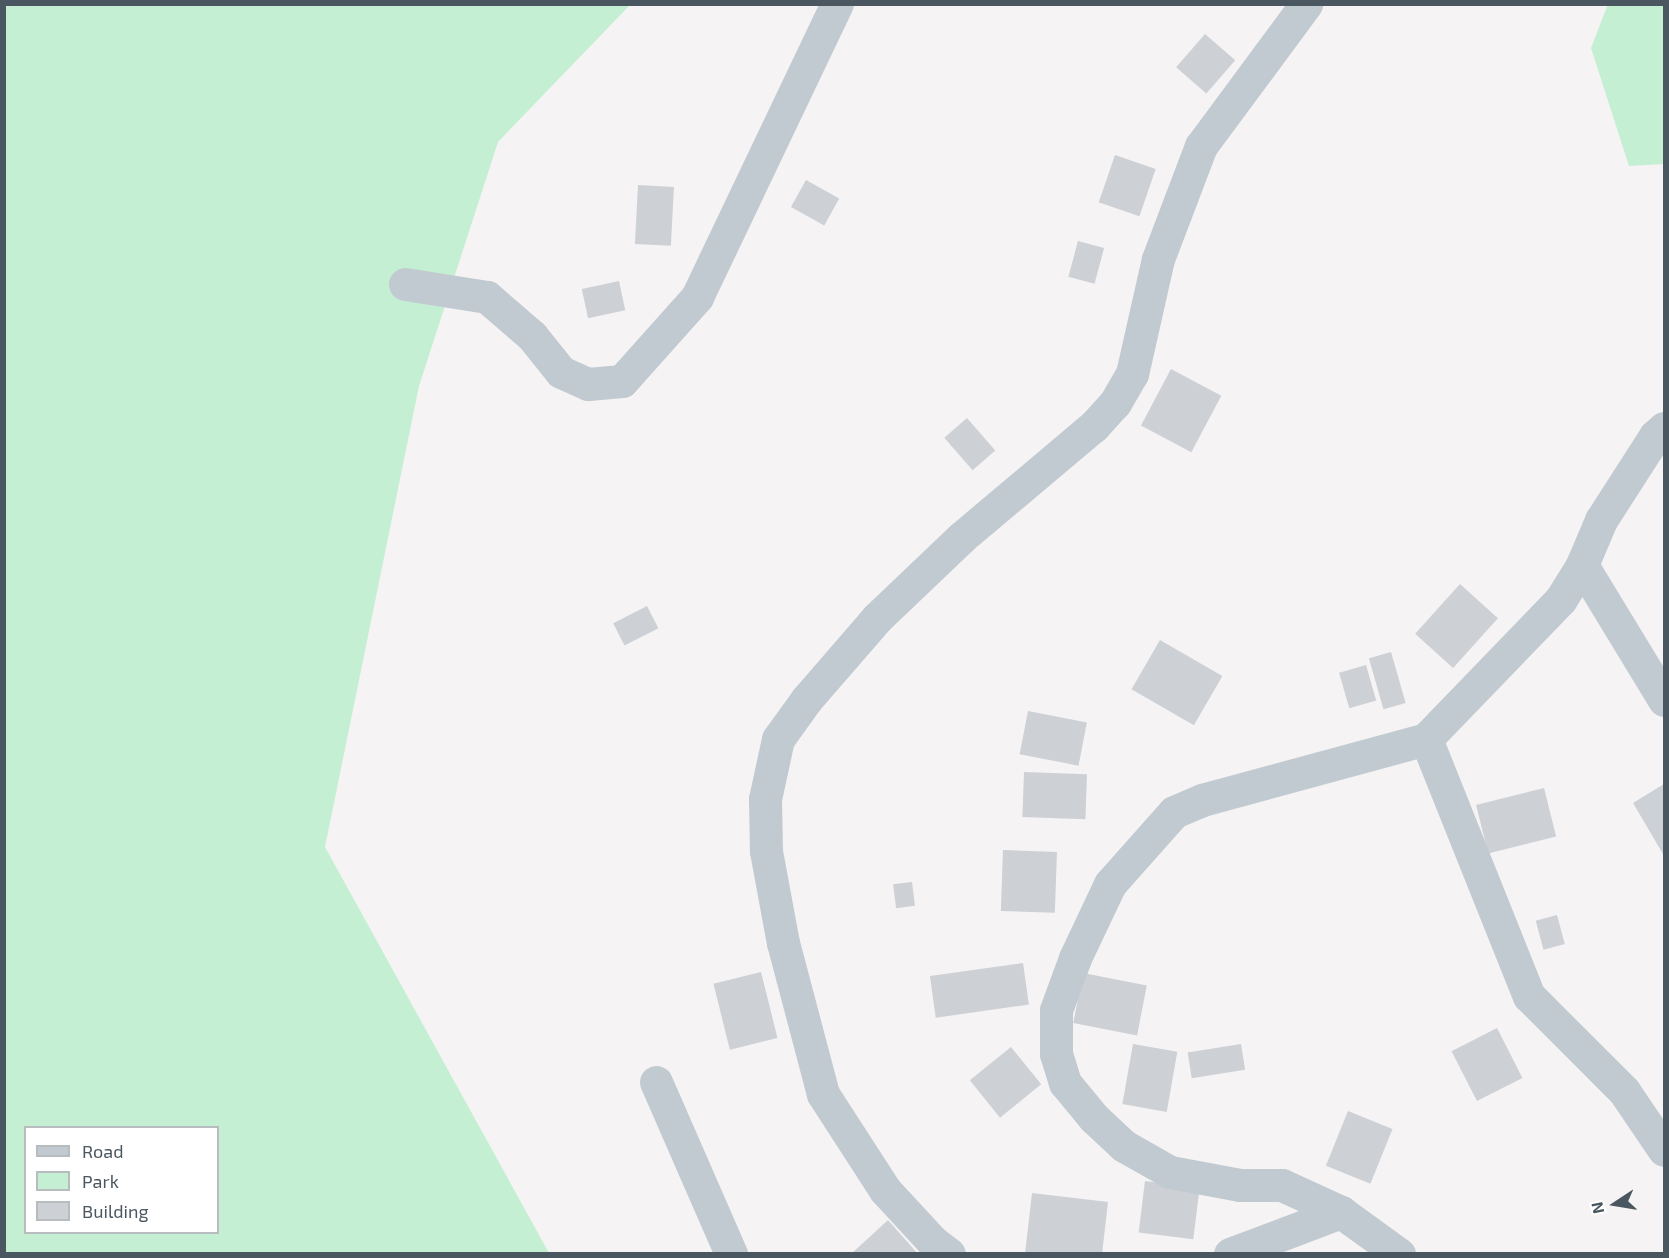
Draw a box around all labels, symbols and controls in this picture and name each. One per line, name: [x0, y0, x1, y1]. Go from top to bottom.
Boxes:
legend: [24, 1126, 219, 1234]
text: Road: [82, 1140, 123, 1162]
text: Park: [82, 1170, 119, 1192]
north arrow: [1585, 1174, 1645, 1234]
text: Building: [82, 1200, 149, 1222]
text: N: [1586, 1200, 1607, 1215]

